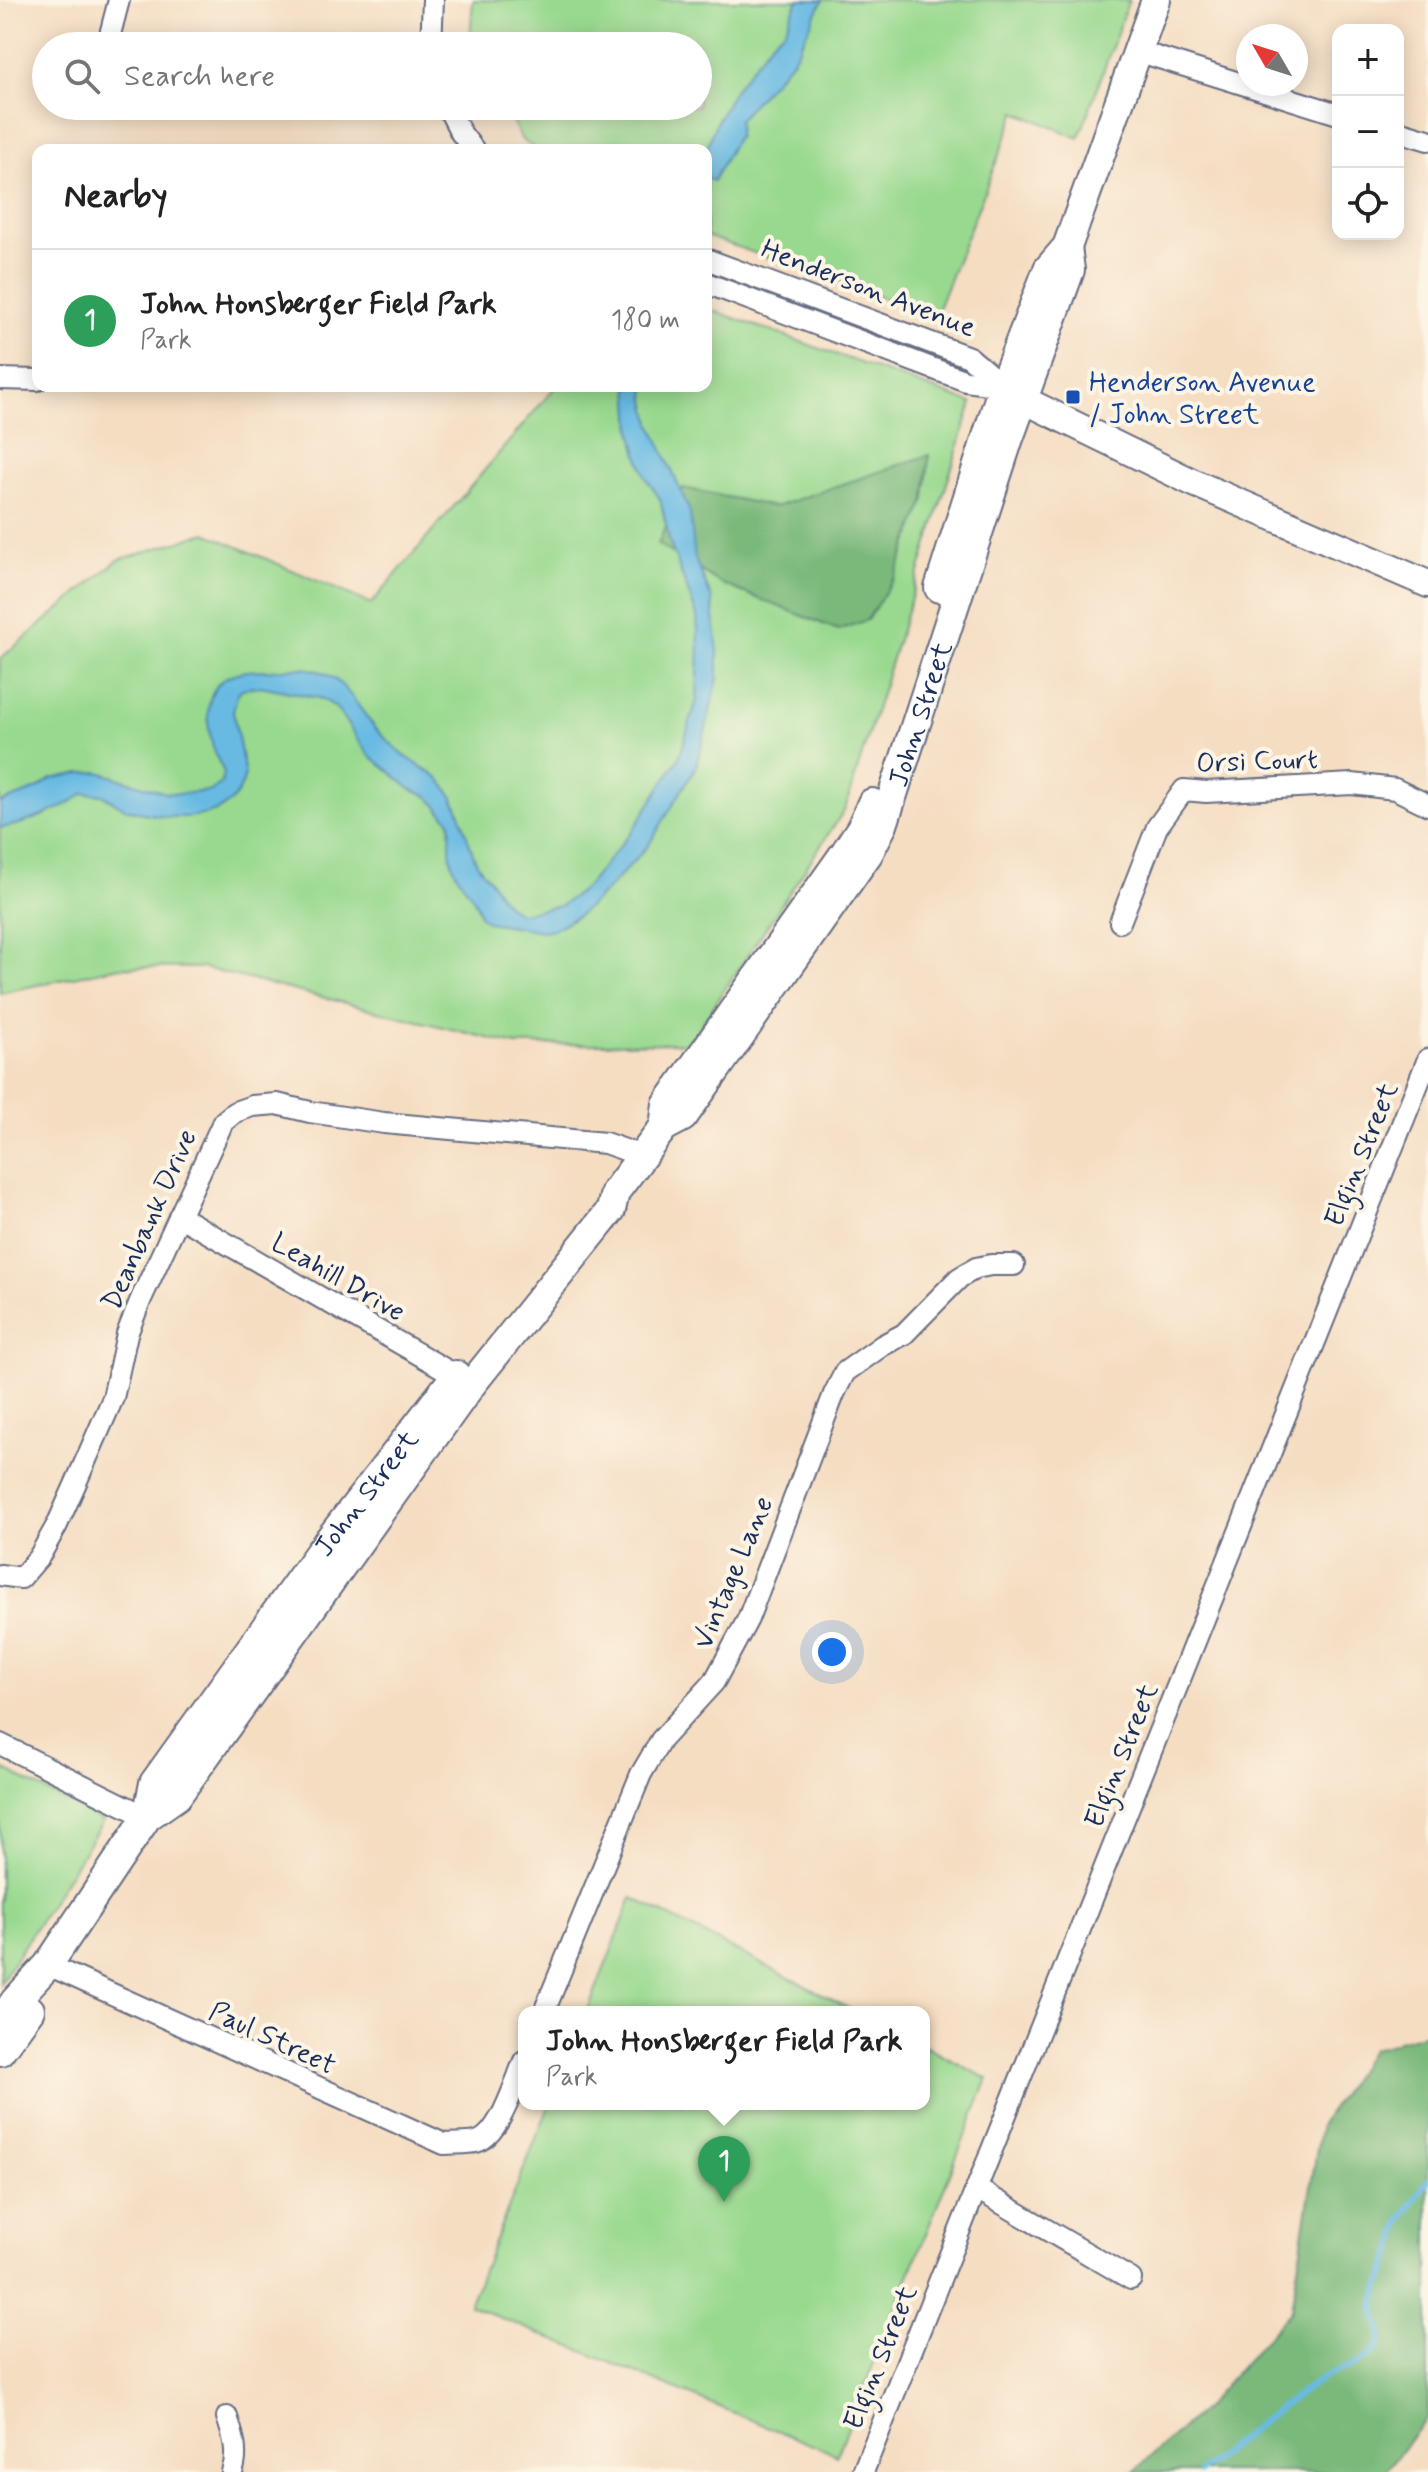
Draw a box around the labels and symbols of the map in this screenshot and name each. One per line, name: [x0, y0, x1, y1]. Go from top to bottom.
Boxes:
north arrow: [1236, 24, 1308, 96]
street label: Henderson Avenue: [756, 231, 981, 347]
place label: Henderson Avenue / John Street: [1089, 365, 1316, 434]
marker: Henderson Avenue / John Street: [1064, 388, 1082, 406]
street label: John Street: [881, 637, 963, 792]
street label: Orsi Court: [1196, 742, 1319, 783]
street label: Elgin Street: [1317, 1077, 1411, 1234]
street label: Deanbank Drive: [94, 1124, 207, 1316]
street label: Leahill Drive: [264, 1225, 412, 1331]
street label: John Street: [307, 1423, 428, 1565]
street label: Vintage Lane: [685, 1491, 783, 1655]
your location: [812, 1632, 852, 1672]
street label: Elgin Street: [1077, 1678, 1171, 1835]
street label: Paul Street: [203, 1994, 341, 2085]
pin: 1: [698, 2136, 750, 2202]
street label: Elgin Street: [836, 2280, 930, 2437]

